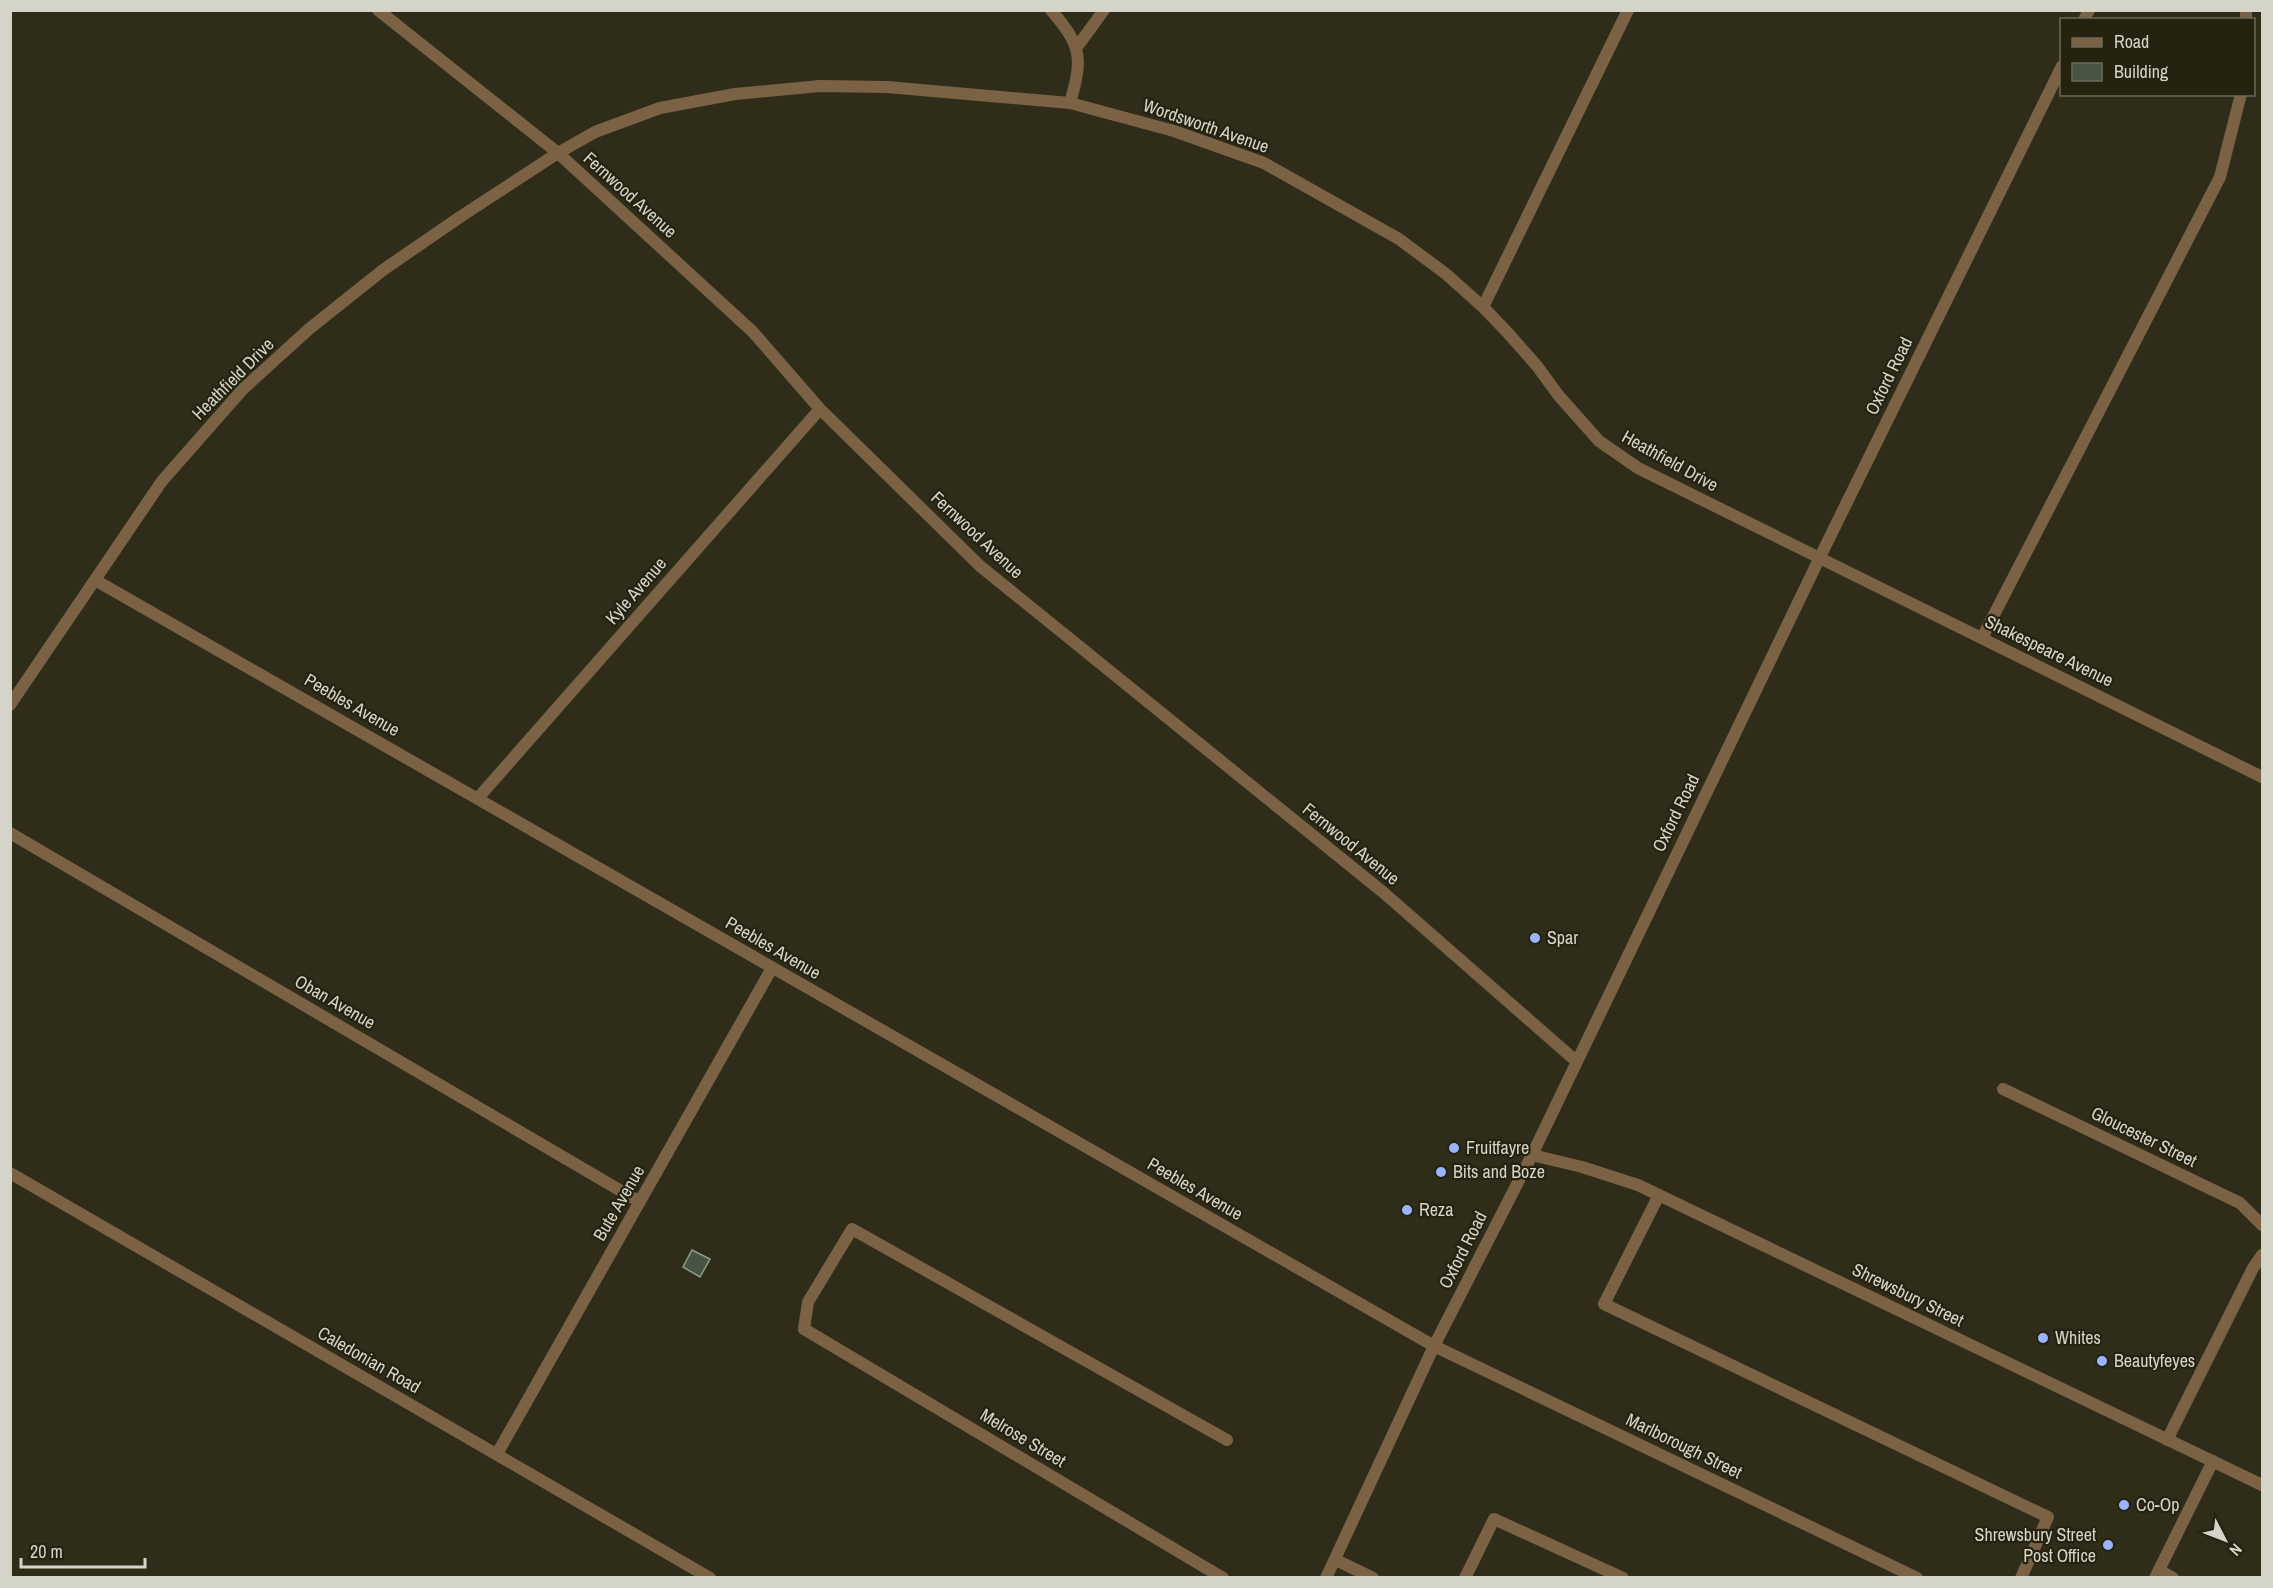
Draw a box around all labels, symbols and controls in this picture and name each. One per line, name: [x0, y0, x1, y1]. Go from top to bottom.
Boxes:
legend: [2060, 18, 2255, 96]
text: Road: [2114, 29, 2149, 54]
text: Building: [2114, 59, 2169, 84]
street label: Wordsworth Avenue: [1140, 92, 1272, 159]
street label: Fernwood Avenue: [578, 146, 683, 243]
street label: Heathfield Drive: [186, 332, 279, 425]
street label: Oxford Road: [1859, 333, 1918, 419]
street label: Heathfield Drive: [1618, 424, 1723, 497]
street label: Fernwood Avenue: [926, 485, 1029, 584]
street label: Kyle Avenue: [599, 552, 672, 630]
street label: Shakespeare Avenue: [1981, 609, 2118, 692]
street label: Peebles Avenue: [300, 667, 405, 742]
street label: Oxford Road: [1646, 770, 1705, 856]
street label: Fernwood Avenue: [1298, 797, 1405, 890]
street label: Peebles Avenue: [721, 910, 826, 985]
place label: Spar: [1547, 925, 1578, 950]
marker: Spar: [1528, 931, 1542, 945]
street label: Oban Avenue: [290, 968, 380, 1035]
street label: Gloucester Street: [2087, 1100, 2201, 1173]
place label: Fruitfayre: [1466, 1135, 1529, 1160]
marker: Fruitfayre: [1447, 1141, 1461, 1155]
street label: Peebles Avenue: [1143, 1151, 1248, 1226]
place label: Bits and Boze: [1453, 1159, 1545, 1184]
street label: Bute Avenue: [587, 1160, 650, 1245]
marker: Bits and Boze: [1434, 1165, 1448, 1179]
place label: Reza: [1419, 1197, 1453, 1222]
marker: Reza: [1400, 1203, 1414, 1217]
street label: Oxford Road: [1432, 1207, 1493, 1293]
street label: Shrewsbury Street: [1848, 1257, 1968, 1332]
street label: Caledonian Road: [313, 1320, 425, 1399]
place label: Whites: [2055, 1325, 2101, 1350]
marker: Whites: [2036, 1331, 2050, 1345]
place label: Beautyfeyes: [2114, 1348, 2195, 1373]
marker: Beautyfeyes: [2095, 1354, 2109, 1368]
street label: Melrose Street: [976, 1402, 1071, 1473]
street label: Marlborough Street: [1622, 1407, 1746, 1484]
place label: Co-Op: [2136, 1492, 2179, 1517]
marker: Co-Op: [2117, 1498, 2131, 1512]
north arrow: [2195, 1510, 2255, 1570]
place label: Shrewsbury Street Post Office: [1975, 1522, 2096, 1568]
scale bar: [21, 1531, 146, 1569]
marker: Shrewsbury Street Post Office: [2101, 1538, 2115, 1552]
text: 20 m: [30, 1539, 63, 1564]
text: N: [2225, 1539, 2247, 1561]

